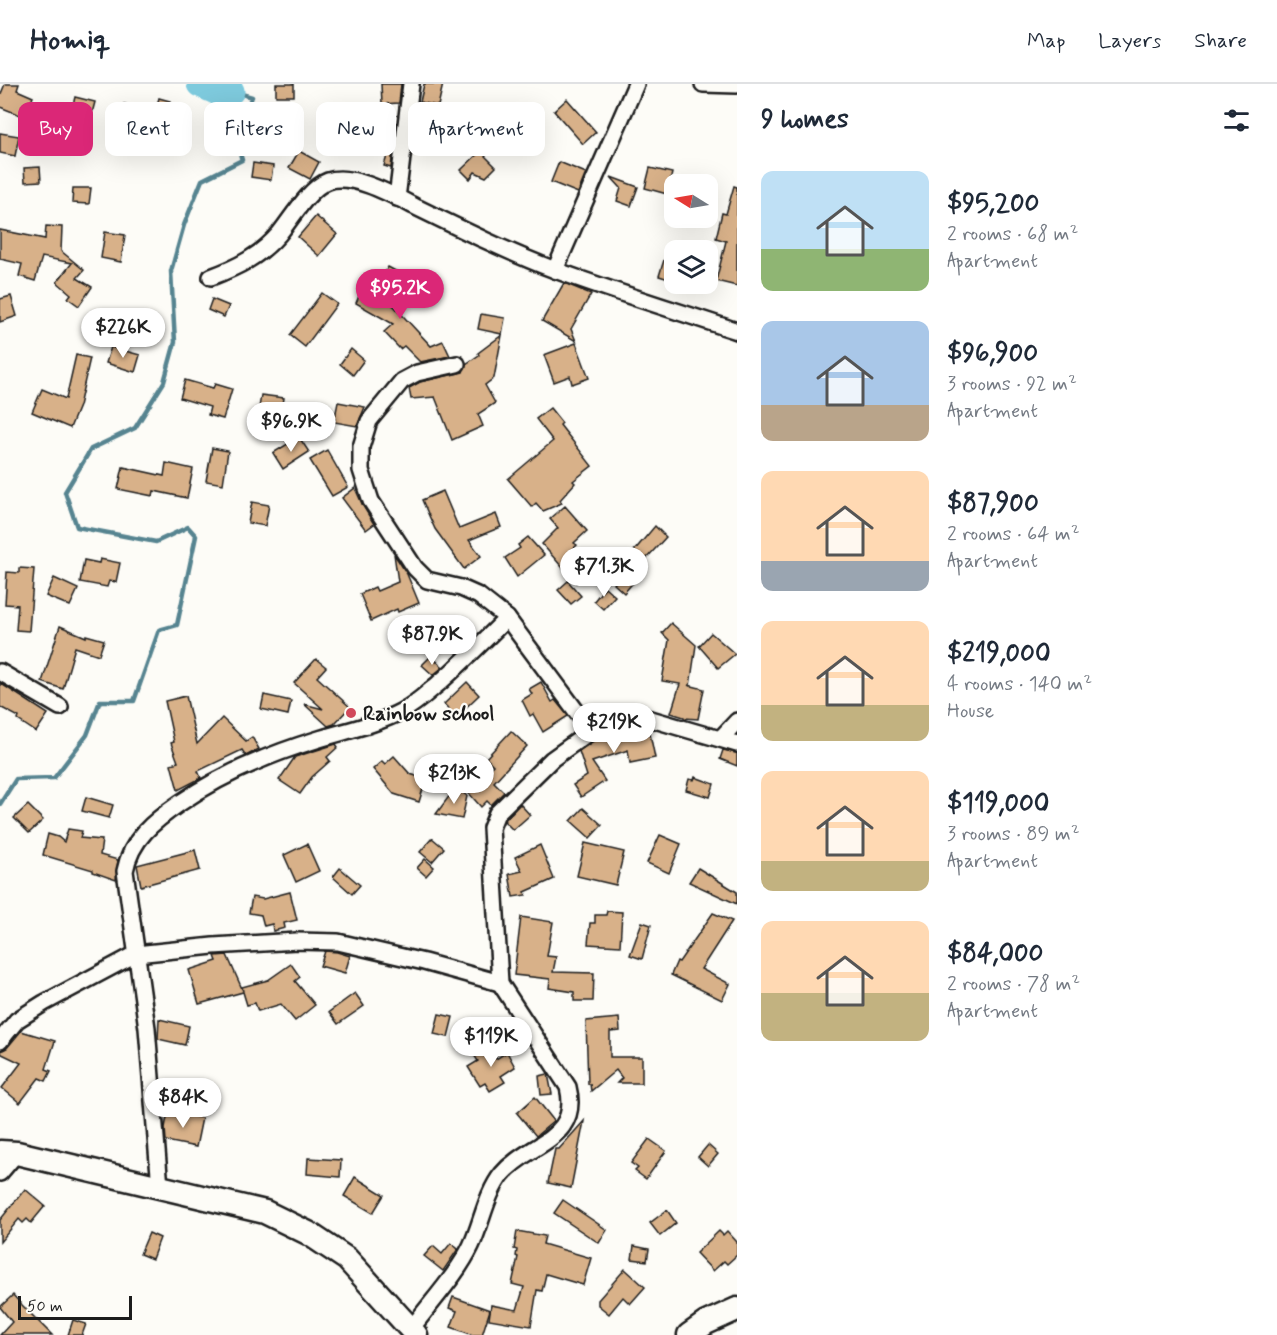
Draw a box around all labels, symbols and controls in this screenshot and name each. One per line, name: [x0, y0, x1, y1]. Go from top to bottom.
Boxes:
text: Homiq: [30, 23, 110, 60]
text: Map: [1027, 27, 1065, 55]
text: Layers: [1098, 27, 1161, 55]
text: Share: [1194, 27, 1247, 55]
chip: Buy: [18, 102, 93, 156]
chip: Rent: [105, 102, 192, 156]
chip: Filters: [204, 102, 304, 156]
chip: New: [316, 102, 396, 156]
chip: Apartment: [408, 102, 545, 156]
text: 9 homes: [761, 103, 849, 137]
icon: filters: [1220, 104, 1253, 137]
north arrow: [664, 174, 718, 228]
map controls: [664, 174, 718, 294]
text: $95,200: [947, 187, 1039, 221]
icon: home: [809, 195, 881, 267]
text: 2 rooms · 68 m²: [947, 221, 1078, 248]
button: layers: [664, 240, 718, 294]
text: Apartment: [947, 248, 1038, 275]
pin: $95.2K: [351, 269, 449, 320]
text: $95.2K: [370, 275, 430, 302]
pin: $226K: [81, 308, 165, 359]
text: $226K: [95, 314, 151, 341]
text: $96,900: [947, 337, 1038, 371]
icon: home: [809, 345, 881, 417]
text: 3 rooms · 92 m²: [947, 371, 1077, 398]
text: Apartment: [947, 398, 1038, 425]
pin: $96.9K: [242, 402, 340, 453]
text: $96.9K: [261, 408, 321, 435]
text: $87,900: [947, 487, 1039, 521]
icon: home: [809, 495, 881, 567]
text: 2 rooms · 64 m²: [947, 521, 1080, 548]
pin: $71.3K: [555, 547, 653, 598]
text: Apartment: [947, 548, 1038, 575]
text: $71.3K: [574, 553, 634, 580]
pin: $87.9K: [383, 615, 481, 666]
text: $87.9K: [401, 621, 463, 648]
text: $219,000: [947, 637, 1051, 671]
icon: home: [809, 645, 881, 717]
text: 4 rooms · 140 m²: [947, 671, 1092, 698]
text: House: [947, 698, 994, 725]
place label: Rainbow school: [363, 700, 495, 728]
pin: $219K: [572, 703, 656, 754]
marker: Rainbow school: [344, 706, 358, 720]
text: $219K: [587, 709, 641, 736]
pin: $213K: [412, 754, 496, 805]
text: $213K: [428, 760, 480, 787]
text: $119,000: [947, 787, 1049, 821]
icon: home: [809, 795, 881, 867]
text: 3 rooms · 89 m²: [947, 821, 1080, 848]
text: Apartment: [947, 848, 1038, 875]
text: $84,000: [947, 937, 1043, 971]
icon: home: [809, 945, 881, 1017]
text: 2 rooms · 78 m²: [947, 971, 1080, 998]
text: Apartment: [947, 998, 1038, 1025]
pin: $119K: [449, 1017, 533, 1068]
text: $119K: [464, 1023, 518, 1050]
pin: $84K: [147, 1078, 219, 1129]
text: $84K: [158, 1084, 208, 1111]
scale bar: [18, 1293, 132, 1320]
text: 50 m: [27, 1296, 63, 1317]

